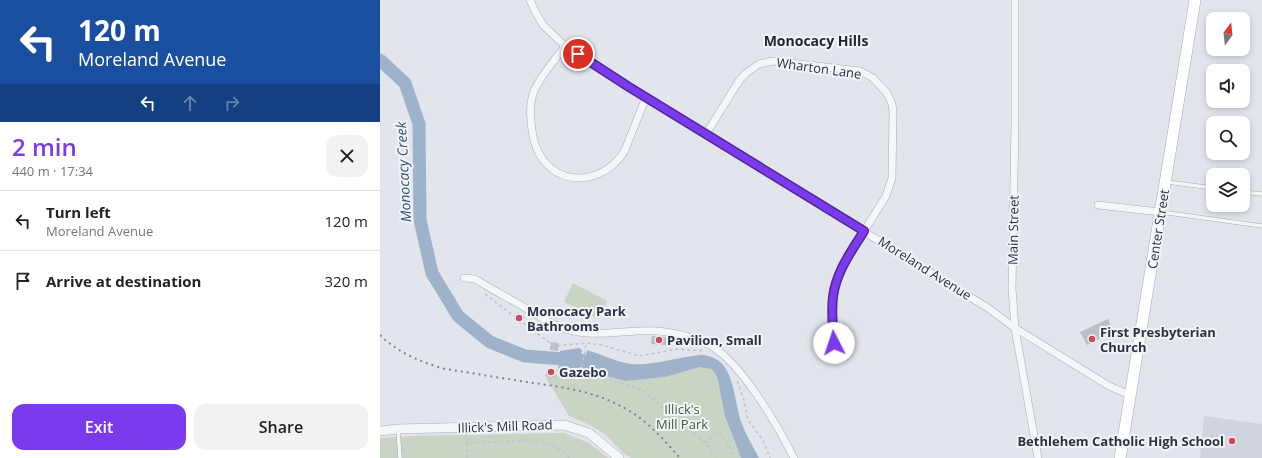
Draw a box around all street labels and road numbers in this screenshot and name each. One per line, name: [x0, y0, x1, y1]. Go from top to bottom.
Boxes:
street label: Wharton Lane: [775, 53, 863, 83]
street label: Center Street: [1143, 188, 1173, 270]
street label: Main Street: [1003, 195, 1023, 265]
street label: Moreland Avenue: [875, 232, 975, 304]
street label: Illick's Mill Road: [457, 415, 553, 437]

